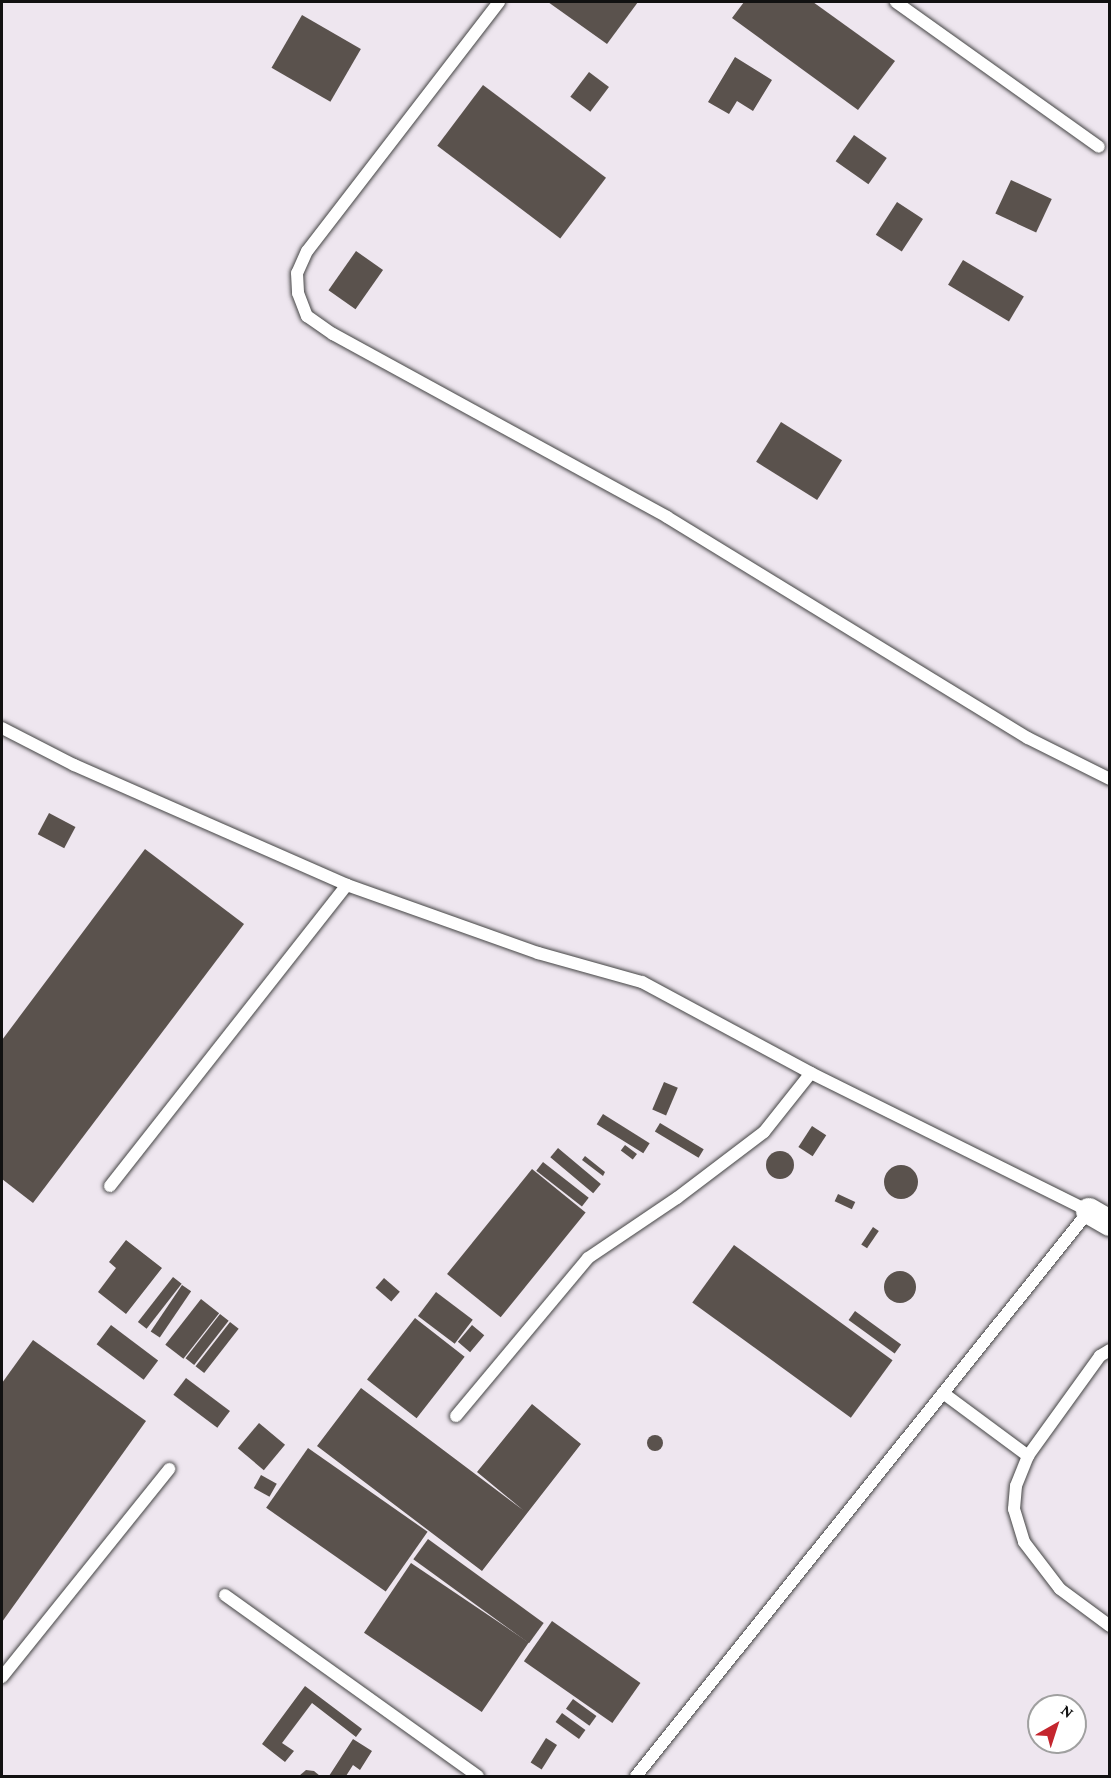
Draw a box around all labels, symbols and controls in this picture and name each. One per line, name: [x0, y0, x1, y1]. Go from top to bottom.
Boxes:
north arrow: [1027, 1694, 1087, 1754]
text: N: [1058, 1701, 1077, 1721]

